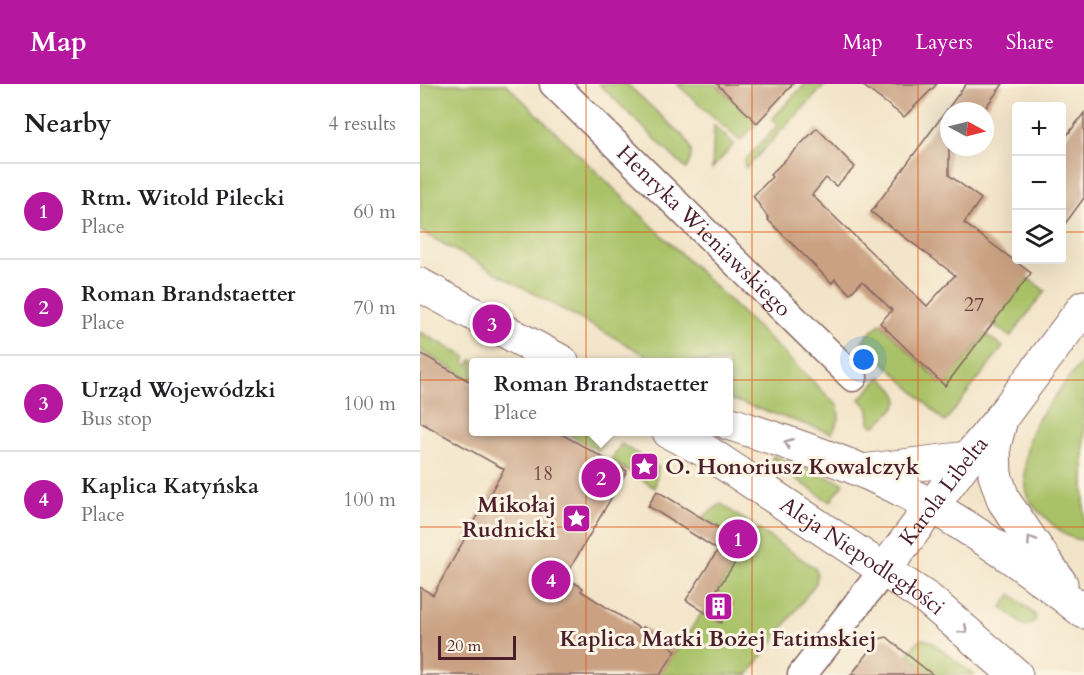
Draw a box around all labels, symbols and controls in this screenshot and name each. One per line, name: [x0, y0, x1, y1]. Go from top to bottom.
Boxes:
text: Map: [30, 23, 87, 61]
text: Map: [843, 28, 883, 57]
text: Layers: [916, 28, 973, 57]
text: Share: [1006, 28, 1054, 57]
north arrow: [940, 102, 994, 156]
map controls: [1012, 102, 1066, 264]
button: +: [1012, 102, 1066, 156]
text: Nearby: [24, 106, 112, 141]
text: 4 results: [328, 110, 396, 137]
street label: Henryka Wieniawskiego: [610, 138, 798, 324]
button: −: [1012, 156, 1066, 210]
text: Rtm. Witold Pilecki: [81, 183, 285, 213]
text: 1: [38, 198, 49, 225]
text: 60 m: [353, 198, 396, 225]
button: layers: [1012, 210, 1066, 264]
text: Place: [81, 213, 125, 240]
text: Roman Brandstaetter: [81, 279, 296, 309]
house number: 27: [964, 291, 984, 318]
text: 2: [38, 294, 49, 321]
text: 70 m: [353, 294, 396, 321]
pin: 3: [472, 302, 512, 346]
text: Place: [81, 309, 125, 336]
your location: [849, 345, 878, 374]
popup: [469, 358, 733, 436]
text: Roman Brandstaetter: [494, 369, 708, 399]
text: Urząd Wojewódzki: [81, 375, 276, 405]
text: 3: [38, 390, 49, 417]
text: 100 m: [343, 390, 396, 417]
text: Place: [494, 399, 537, 426]
text: Bus stop: [81, 405, 152, 432]
street label: Karola Libelta: [892, 429, 995, 552]
one-way arrow: [783, 438, 794, 451]
place icon: O. Honoriusz Kowalczyk: [628, 451, 660, 483]
place label: O. Honoriusz Kowalczyk: [665, 452, 920, 482]
pin: 2: [582, 456, 621, 500]
house number: 18: [533, 460, 553, 487]
text: Kaplica Katyńska: [81, 471, 259, 501]
text: 4: [38, 486, 49, 513]
text: 100 m: [343, 486, 396, 513]
place label: Mikołaj Rudnicki: [462, 490, 556, 545]
street label: Aleja Niepodległości: [774, 490, 951, 622]
text: Place: [81, 501, 125, 528]
place icon: Mikołaj Rudnicki: [561, 502, 593, 534]
pin: 1: [718, 516, 758, 562]
one-way arrow: [1027, 535, 1038, 546]
pin: 4: [532, 558, 570, 602]
building icon: Kaplica Matki Bożej Fatimskiej: [702, 591, 734, 623]
one-way arrow: [957, 623, 968, 634]
place label: Kaplica Matki Bożej Fatimskiej: [560, 624, 876, 654]
scale bar: [438, 633, 516, 660]
text: 20 m: [447, 635, 481, 657]

